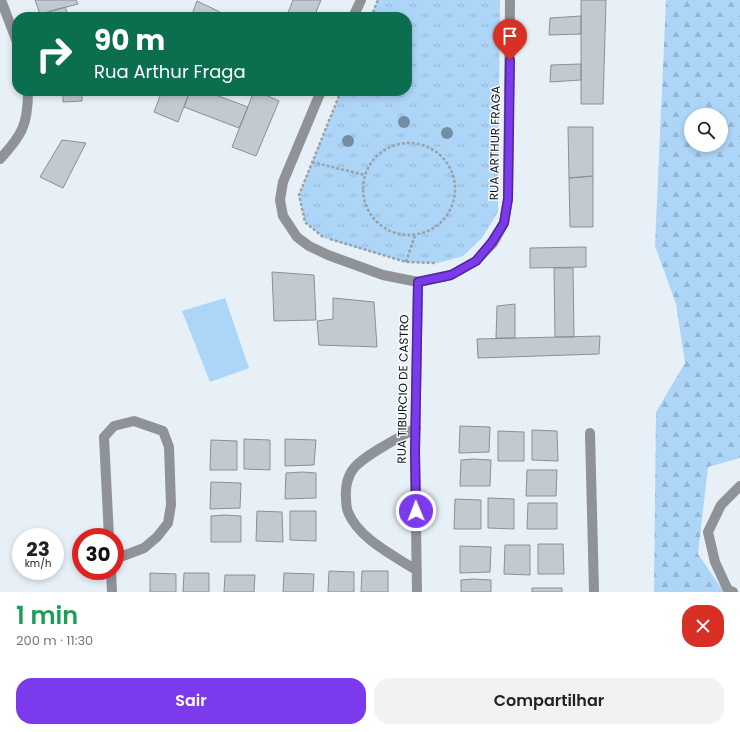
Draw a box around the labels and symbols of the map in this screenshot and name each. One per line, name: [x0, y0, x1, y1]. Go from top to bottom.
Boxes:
pin: [493, 19, 527, 60]
street label: RUA ARTHUR FRAGA: [485, 86, 504, 200]
street label: RUA TIBURCIO DE CASTRO: [393, 314, 412, 464]
position arrow: [395, 490, 437, 532]
speed limit sign: 30: [72, 528, 124, 580]

